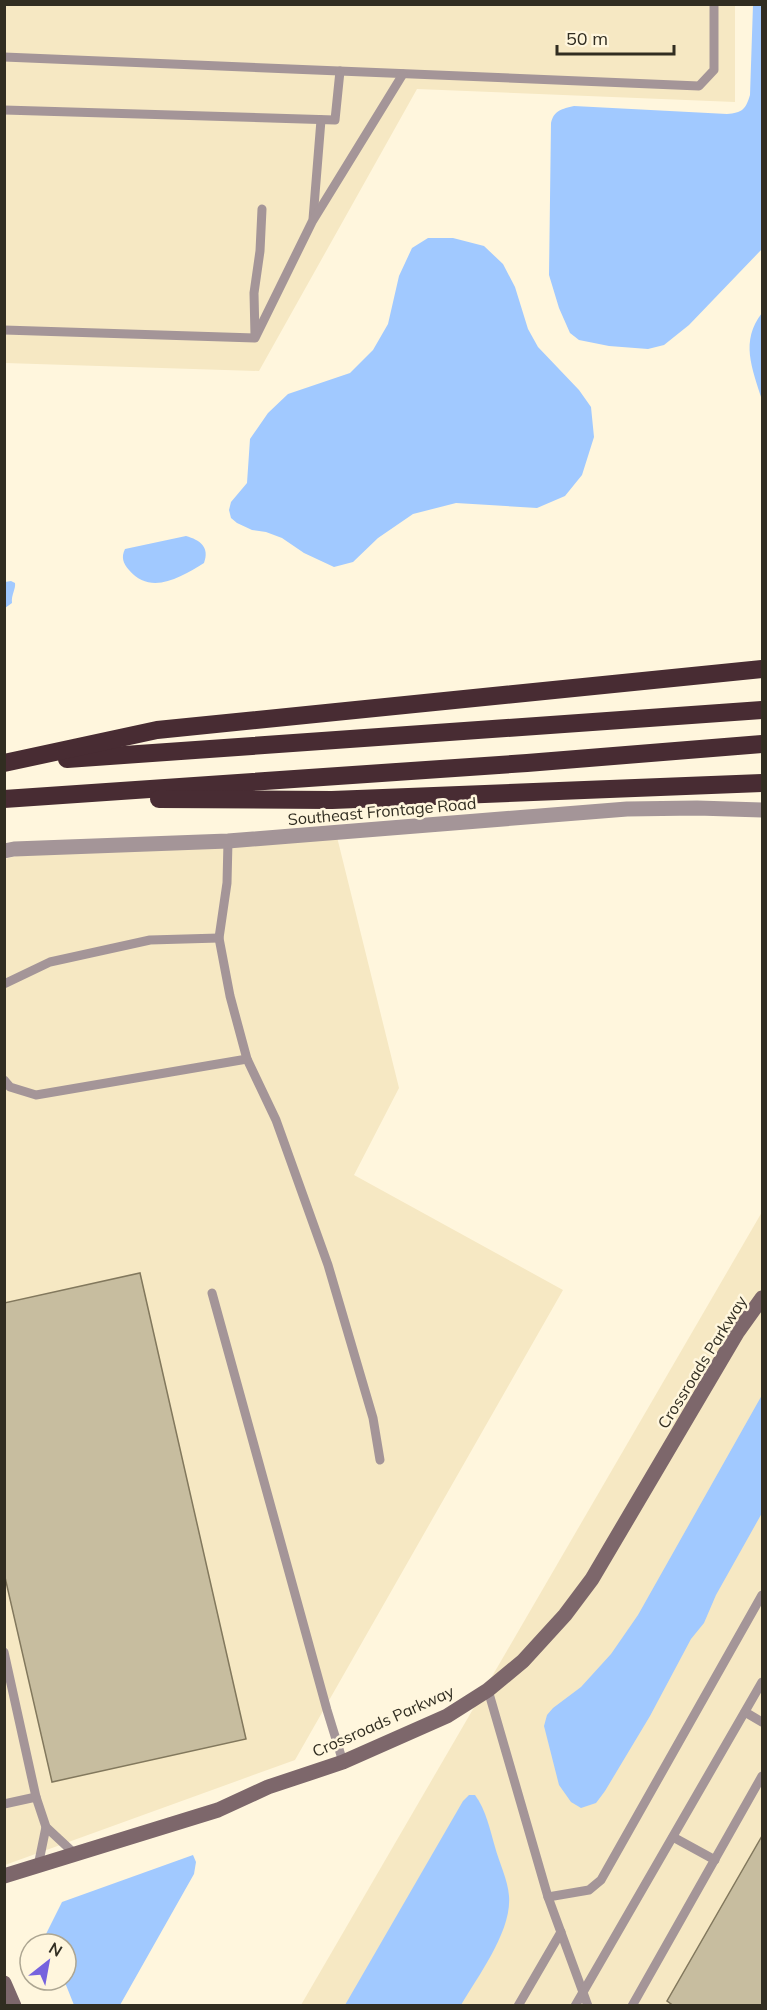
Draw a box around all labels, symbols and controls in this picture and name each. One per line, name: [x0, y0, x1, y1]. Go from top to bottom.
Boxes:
scale bar: [557, 18, 674, 56]
text: 50 m: [566, 27, 608, 50]
street label: Southeast Frontage Road: [287, 793, 477, 829]
street label: Crossroads Parkway: [653, 1291, 751, 1432]
street label: Crossroads Parkway: [309, 1681, 457, 1761]
north arrow: [18, 1932, 78, 1992]
text: N: [45, 1937, 66, 1961]

